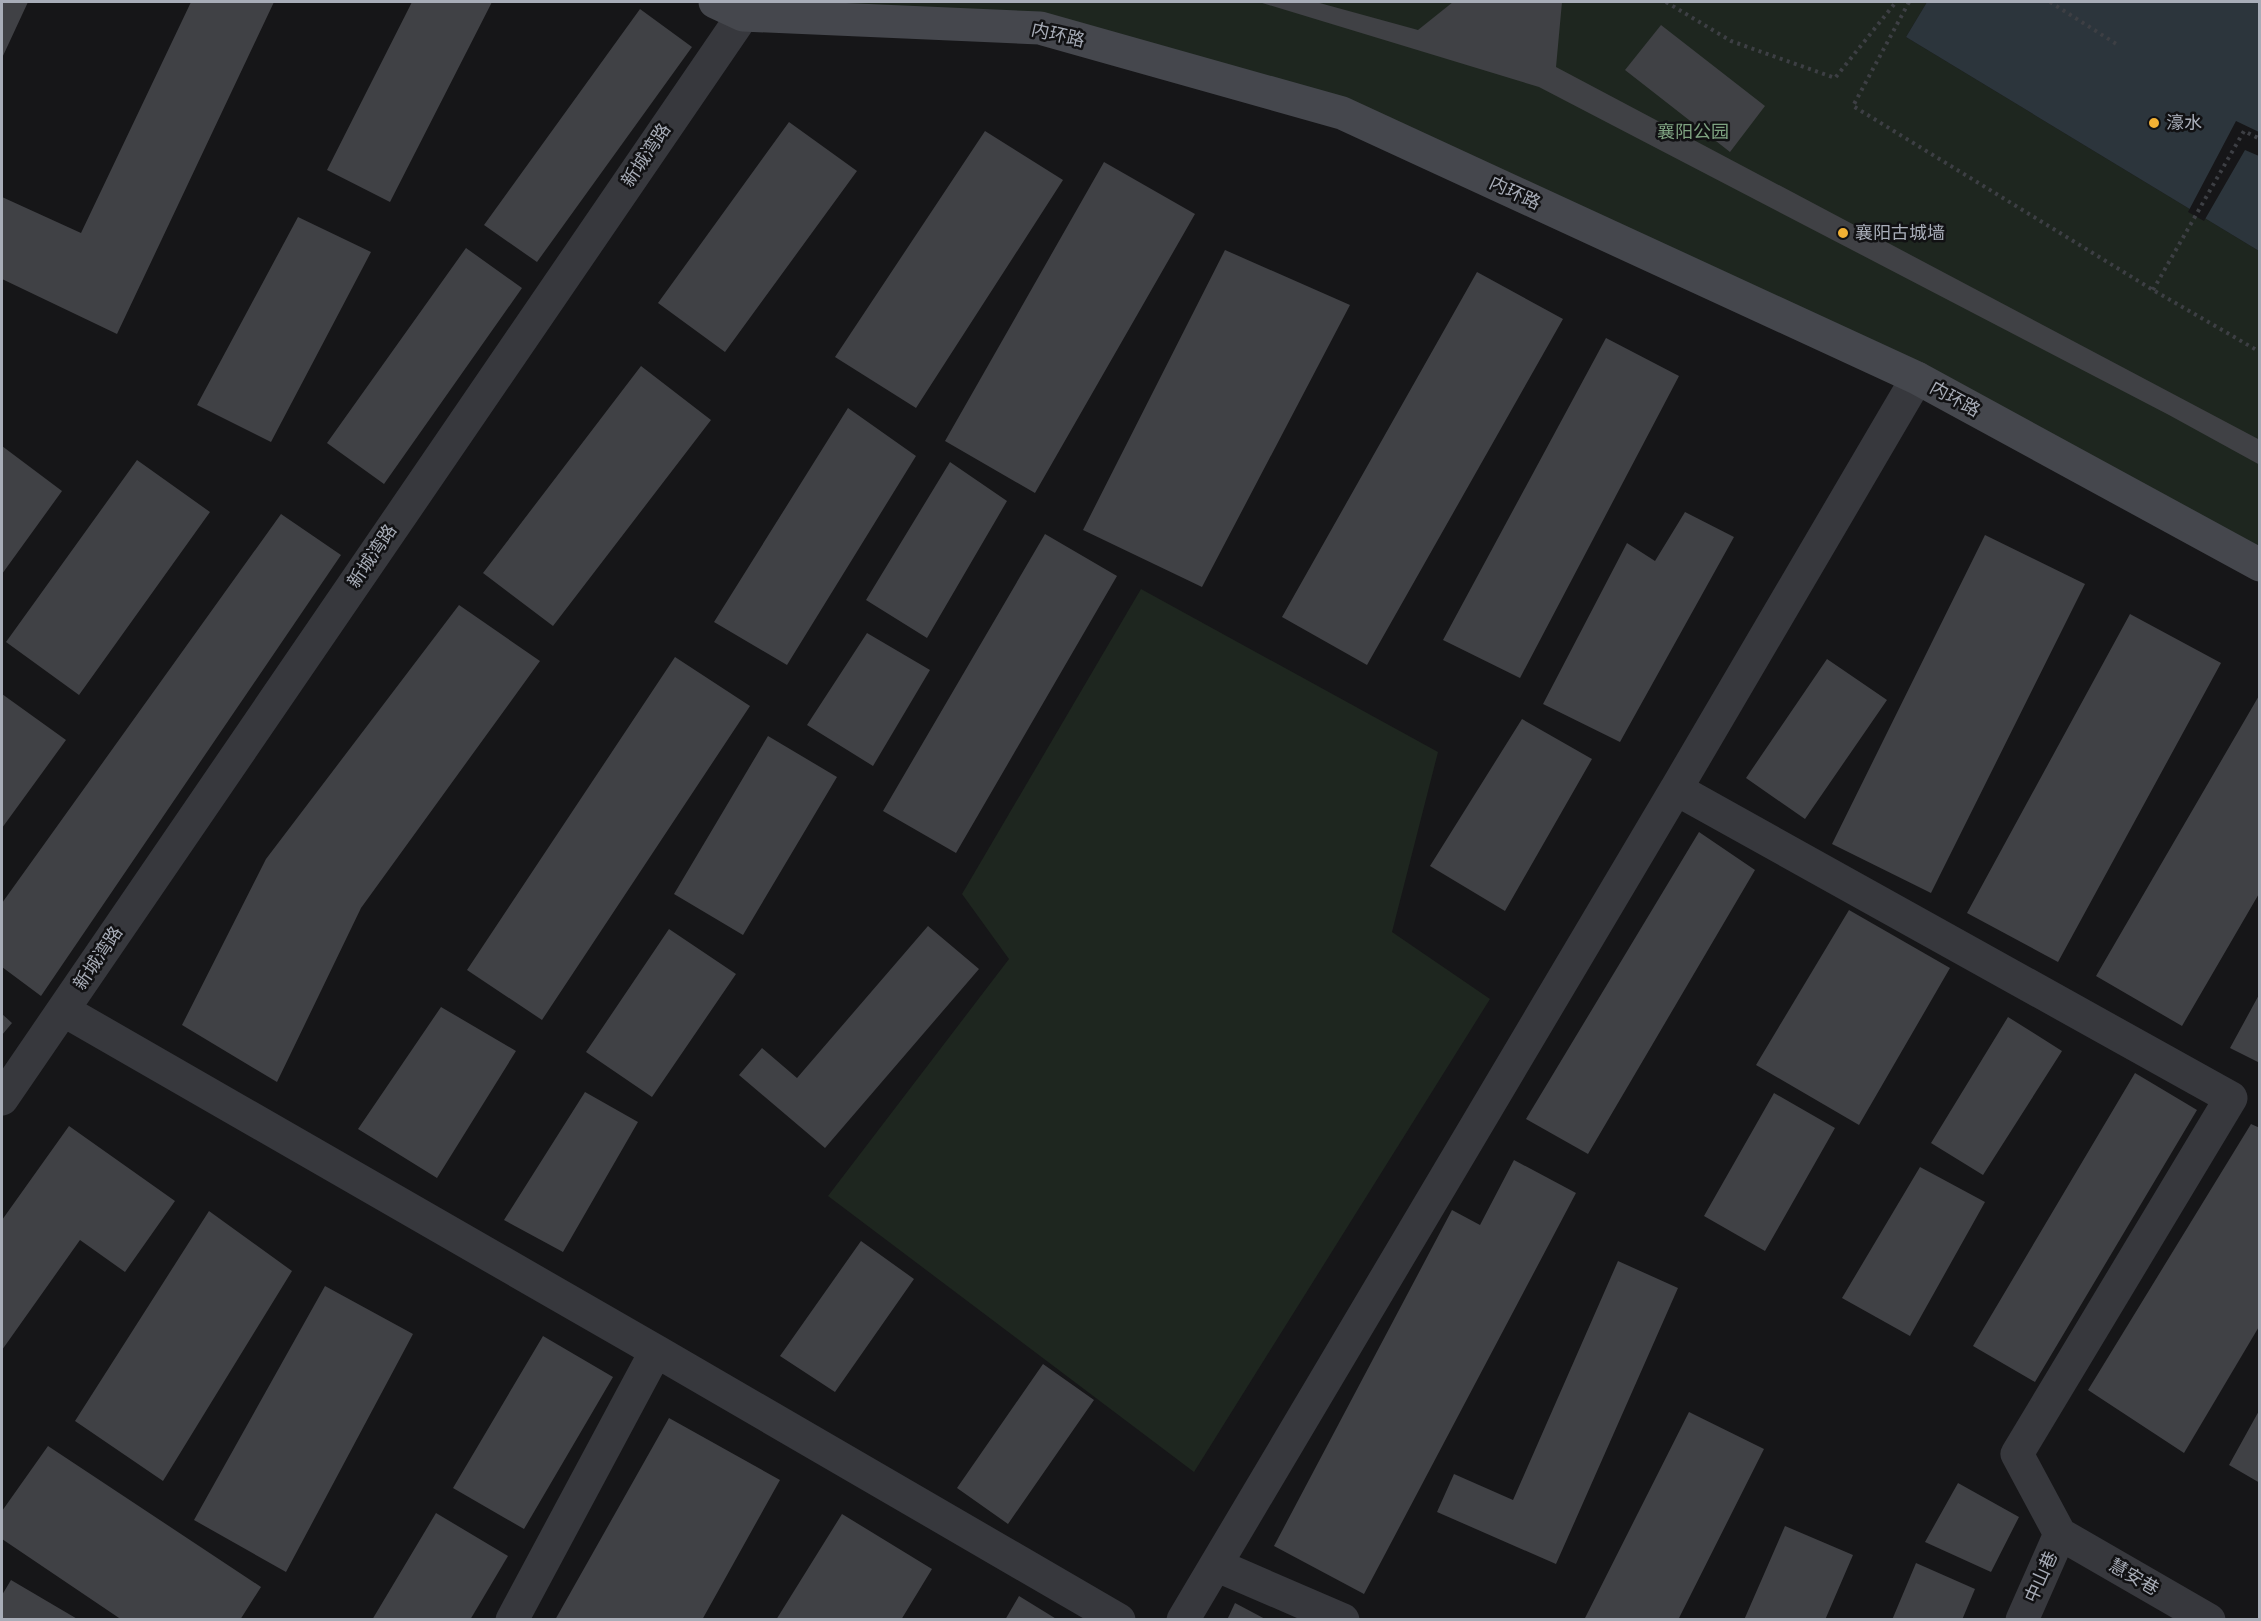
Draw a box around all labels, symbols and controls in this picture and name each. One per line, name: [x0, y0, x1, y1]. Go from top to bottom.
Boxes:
street label: 内环路: [1029, 16, 1087, 53]
place label: 濠水: [2166, 110, 2202, 135]
marker: 濠水: [2147, 116, 2161, 130]
street label: 新城湾路: [615, 118, 676, 192]
park label: 襄阳公园: [1657, 119, 1729, 144]
street label: 内环路: [1485, 170, 1545, 215]
place label: 襄阳古城墙: [1855, 220, 1945, 245]
marker: 襄阳古城墙: [1836, 226, 1850, 240]
street label: 内环路: [1926, 375, 1985, 423]
street label: 新城湾路: [341, 519, 402, 593]
street label: 新城湾路: [67, 921, 128, 995]
street label: 中山巷: [2018, 1547, 2063, 1607]
street label: 慧安巷: [2105, 1552, 2164, 1601]

